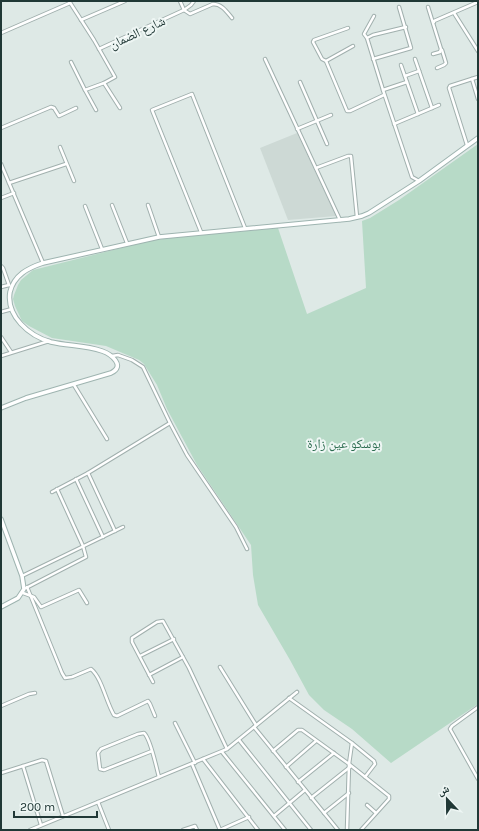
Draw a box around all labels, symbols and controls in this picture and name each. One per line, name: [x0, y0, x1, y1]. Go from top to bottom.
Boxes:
street label: شارع الضمان: [107, 13, 168, 54]
park label: بوسكو عين زارة: [307, 436, 381, 452]
north arrow: [427, 779, 467, 819]
text: ش: [436, 782, 452, 799]
scale bar: [14, 793, 97, 819]
text: 200 m: [20, 800, 55, 814]

